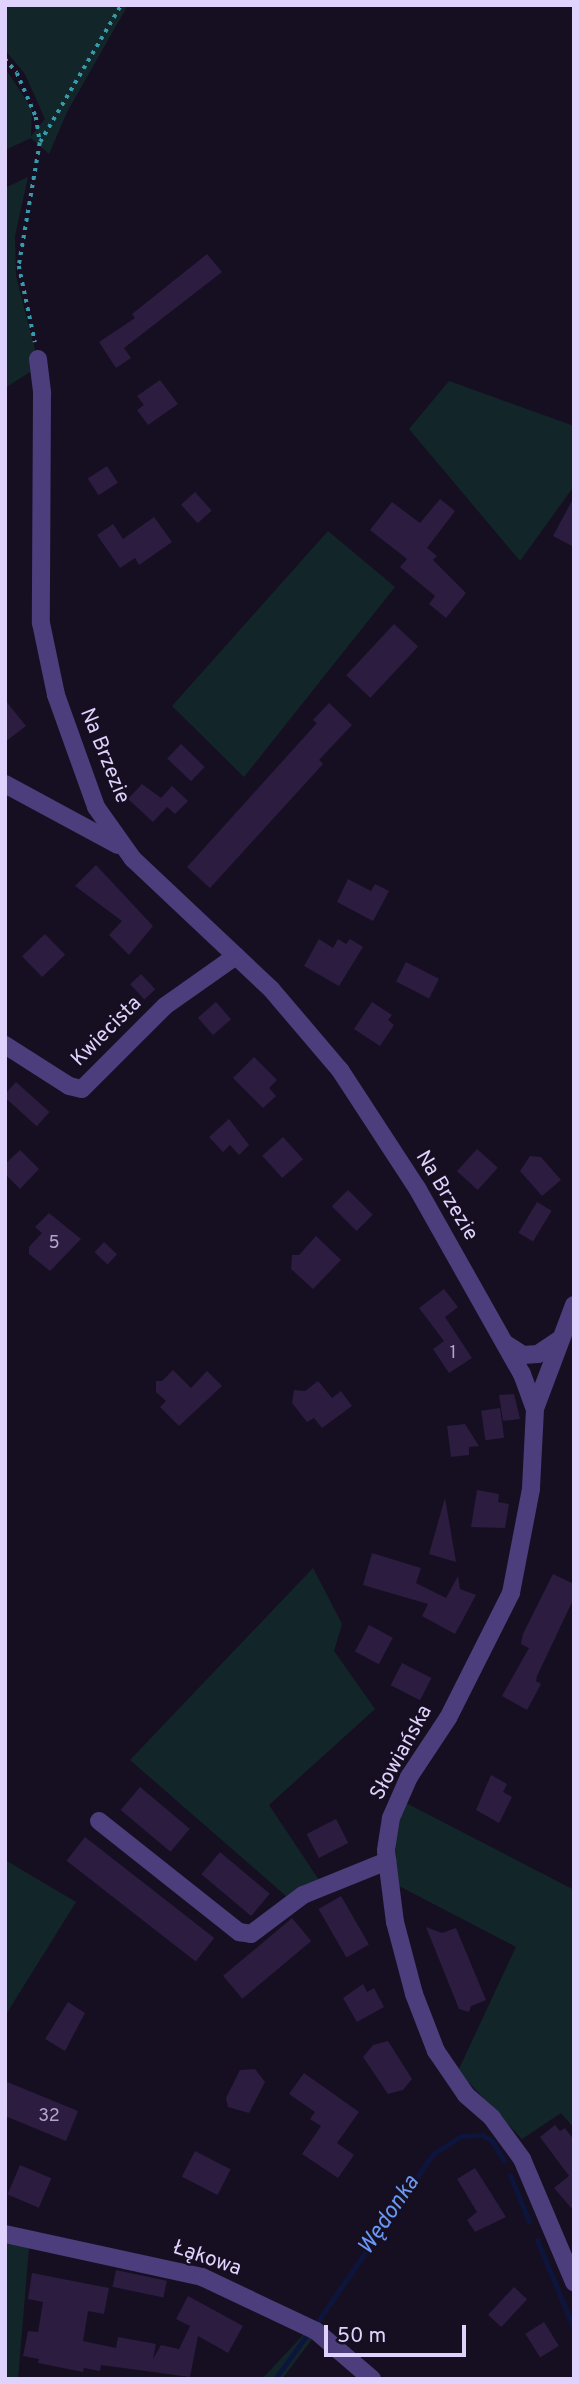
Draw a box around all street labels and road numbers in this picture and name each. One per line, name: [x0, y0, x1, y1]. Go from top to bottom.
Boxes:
street label: Na Brzezie: [73, 705, 135, 807]
street label: Kwiecista: [66, 991, 148, 1073]
street label: Na Brzezie: [409, 1146, 483, 1246]
street label: Słowiańska: [366, 1701, 438, 1805]
street label: Łąkowa: [169, 2236, 245, 2282]

